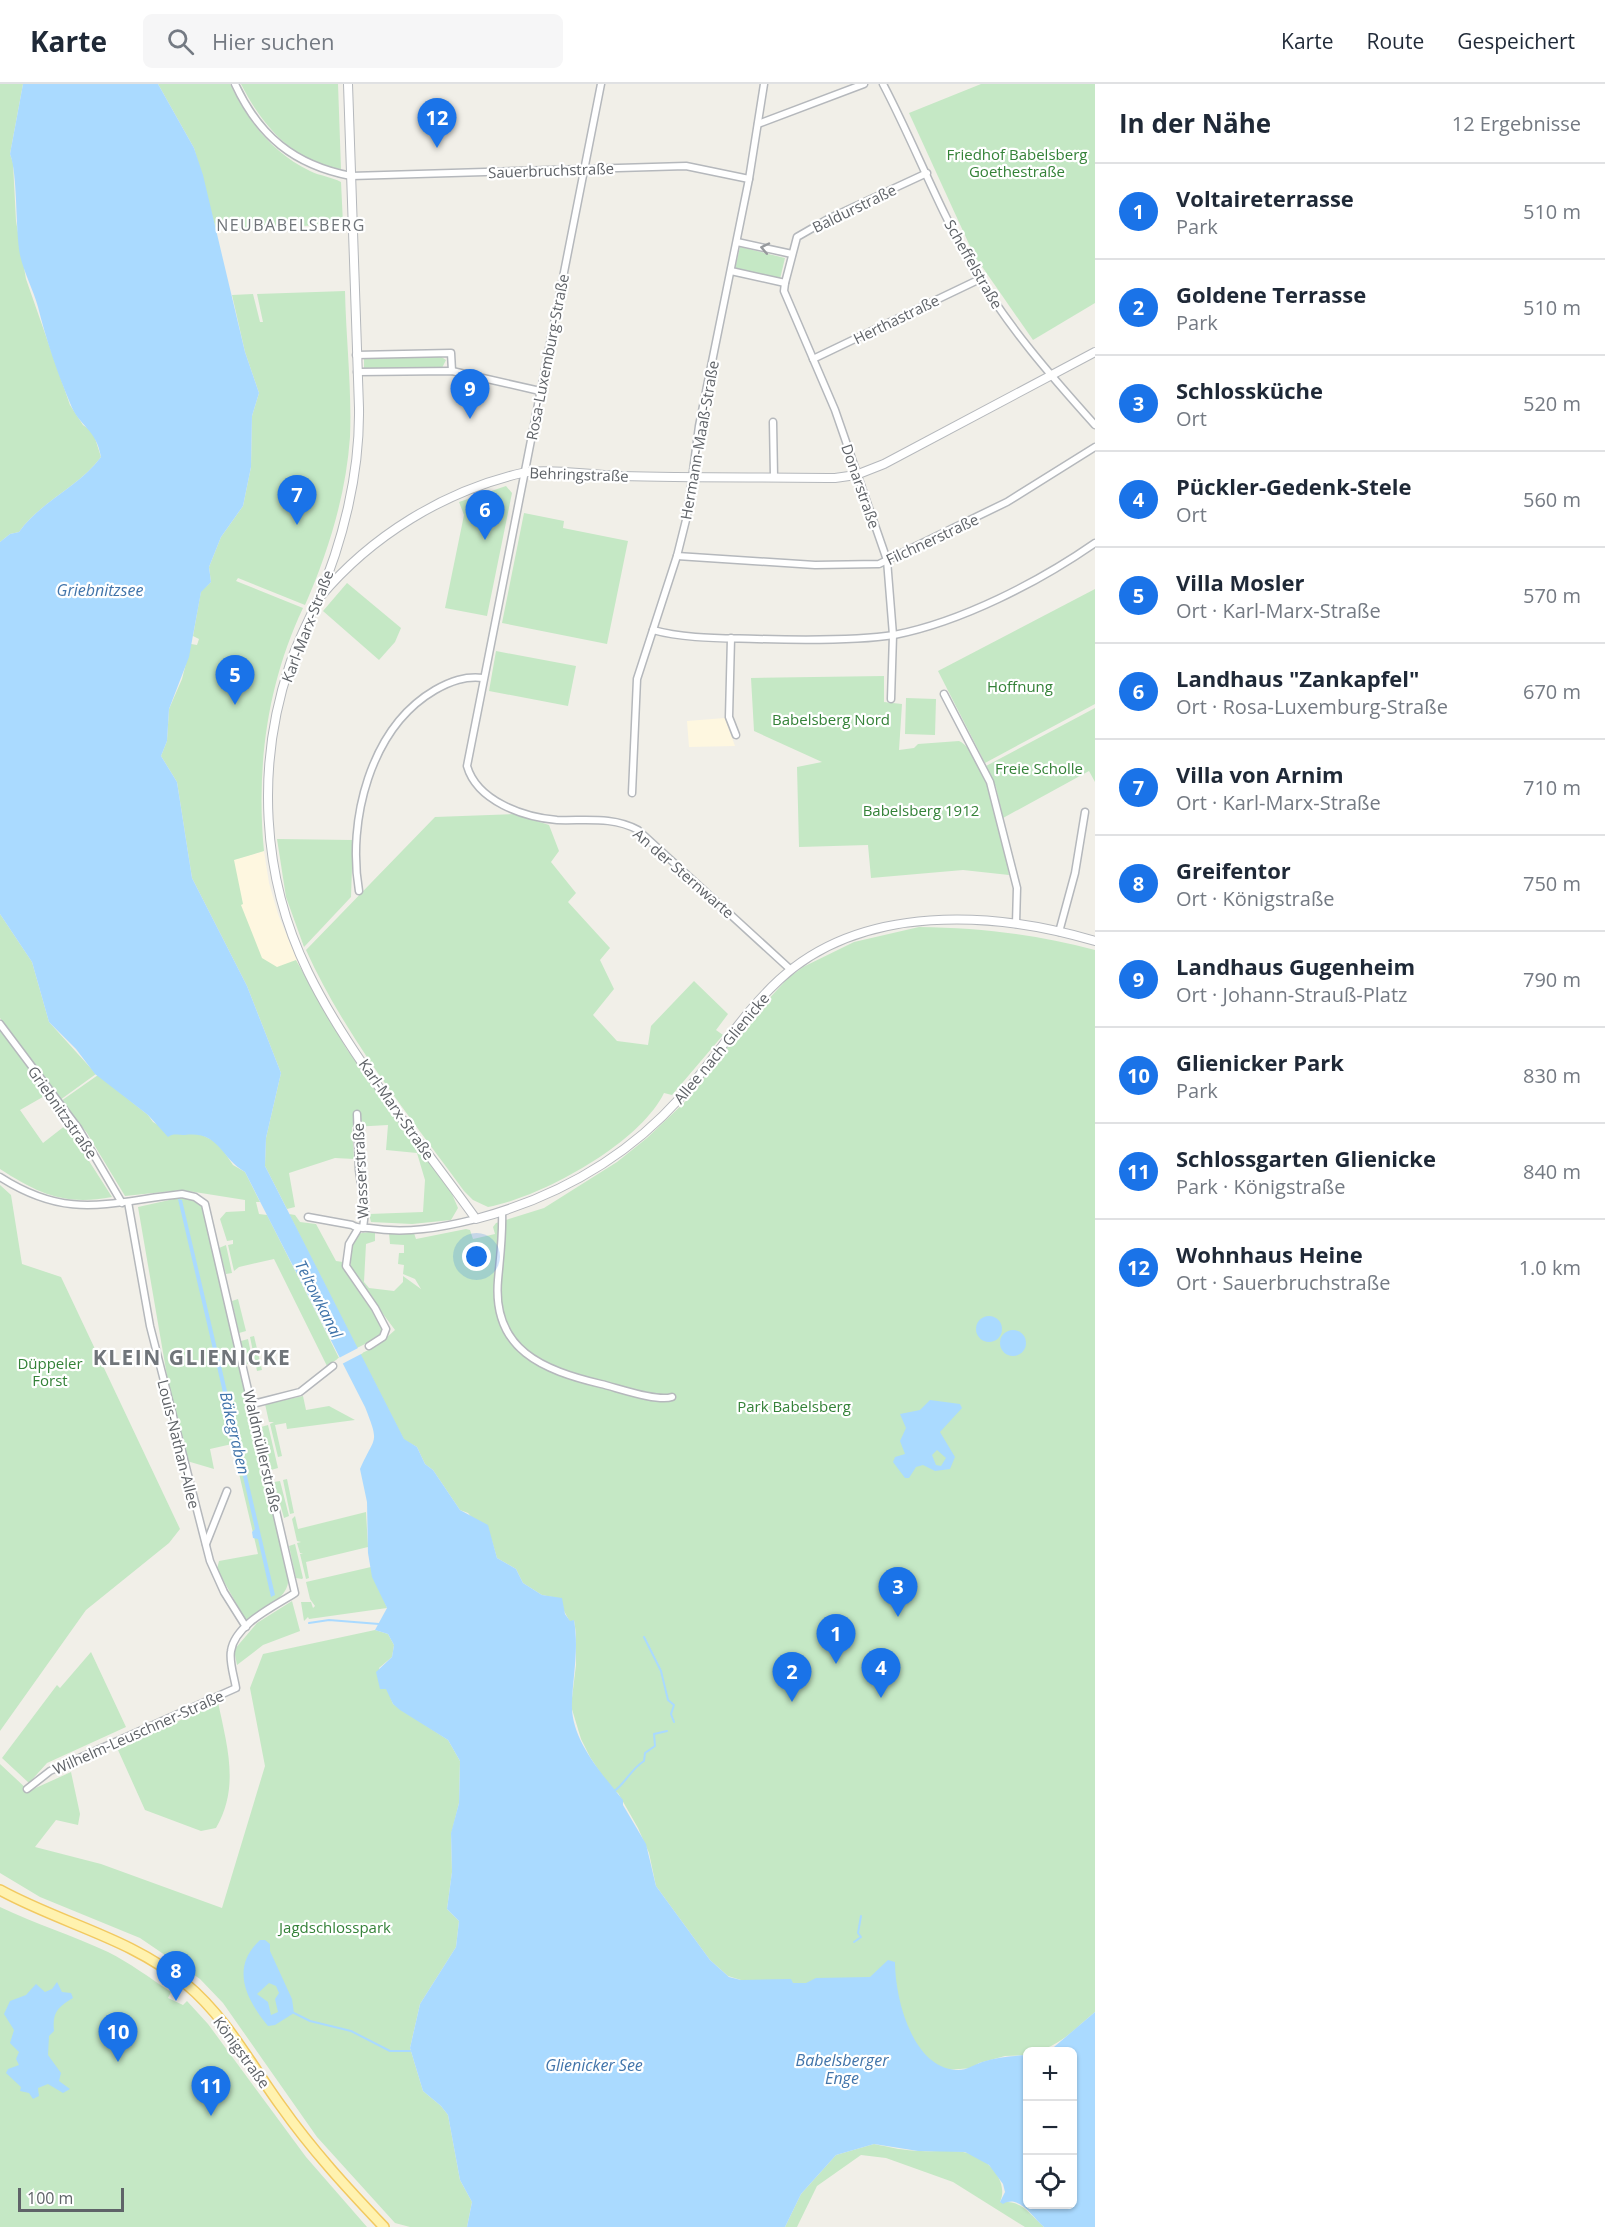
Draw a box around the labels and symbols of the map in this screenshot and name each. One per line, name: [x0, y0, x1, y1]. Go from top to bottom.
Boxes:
pin: 12: [418, 98, 456, 148]
park label: Friedhof Babelsberg Goethestraße: [947, 144, 1087, 181]
street label: Sauerbruchstraße: [488, 158, 614, 182]
street label: Baldurstraße: [809, 179, 899, 237]
district label: NEUBABELSBERG: [216, 214, 366, 236]
street label: Scheffelstraße: [940, 216, 1008, 312]
one-way arrow: [760, 242, 770, 255]
street label: Rosa-Luxemburg-Straße: [521, 272, 573, 442]
street label: Herthastraße: [850, 290, 942, 348]
street label: Hermann-Maaß-Straße: [675, 359, 723, 521]
pin: 9: [450, 370, 490, 419]
street label: Donarstraße: [837, 441, 885, 531]
street label: Behringstraße: [529, 462, 629, 486]
pin: 7: [278, 476, 316, 525]
pin: 6: [466, 490, 504, 540]
street label: Filchnerstraße: [882, 509, 982, 569]
street label: Karl-Marx-Straße: [276, 567, 338, 685]
water label: Griebnitzsee: [57, 579, 143, 601]
pin: 5: [216, 656, 254, 705]
park label: Hoffnung: [987, 676, 1053, 696]
park label: Babelsberg Nord: [772, 709, 890, 729]
park label: Freie Scholle: [995, 758, 1083, 778]
park label: Babelsberg 1912: [863, 800, 979, 820]
street label: An der Sternwarte: [629, 824, 739, 922]
street label: Allee nach Glienicke: [669, 988, 773, 1108]
street label: Karl-Marx-Straße: [355, 1055, 439, 1163]
street label: Griebnitzstraße: [24, 1062, 102, 1162]
street label: Wasserstraße: [348, 1123, 372, 1219]
your location: [462, 1242, 491, 1271]
water label: Teltowkanal: [290, 1256, 349, 1343]
district label: KLEIN GLIENICKE: [93, 1343, 291, 1371]
park label: Düppeler Forst: [17, 1353, 83, 1390]
street label: Louis-Nathan-Allee: [153, 1377, 205, 1511]
street label: Waldmüllerstraße: [239, 1388, 287, 1514]
water label: Bäkegraben: [215, 1389, 255, 1477]
park label: Park Babelsberg: [737, 1396, 851, 1416]
pin: 3: [878, 1568, 918, 1617]
pin: 1: [816, 1614, 856, 1664]
pin: 4: [862, 1648, 900, 1698]
pin: 2: [772, 1652, 812, 1702]
street label: Wilhelm-Leuschner-Straße: [49, 1685, 227, 1779]
park label: Jagdschlosspark: [277, 1917, 391, 1937]
pin: 8: [156, 1952, 195, 2001]
pin: 10: [98, 2012, 138, 2062]
street label: Königstraße: [209, 2012, 275, 2092]
water label: Babelsberger Enge: [796, 2049, 889, 2089]
water label: Glienicker See: [545, 2054, 643, 2076]
pin: 11: [192, 2066, 230, 2116]
scale bar: [18, 2185, 124, 2212]

